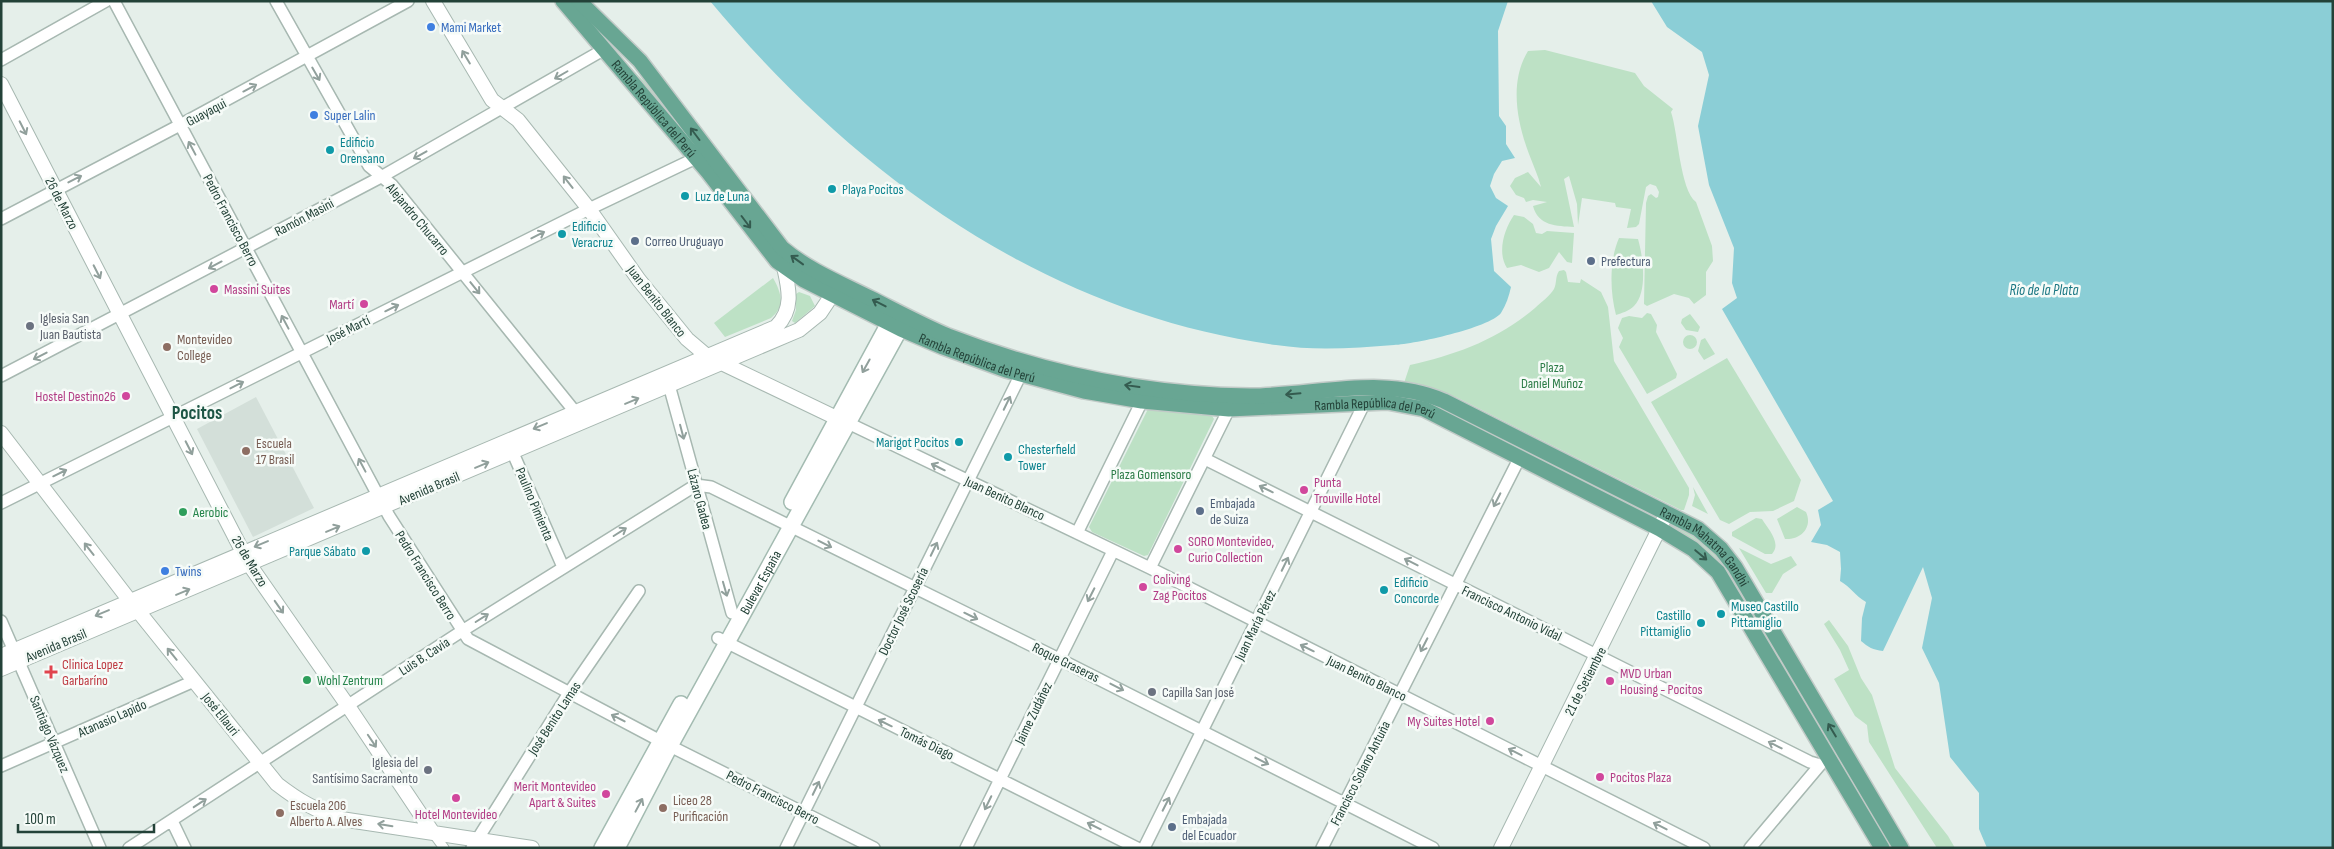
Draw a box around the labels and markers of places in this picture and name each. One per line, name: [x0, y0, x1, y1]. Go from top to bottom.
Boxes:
place label: Mami Market: [441, 19, 501, 36]
marker: Mami Market: [425, 21, 437, 33]
place label: Super Lalin: [324, 107, 376, 124]
marker: Super Lalin: [308, 109, 320, 121]
place label: Edificio Orensano: [340, 134, 385, 167]
marker: Edificio Orensano: [324, 144, 336, 156]
place label: Playa Pocitos: [842, 181, 904, 198]
marker: Playa Pocitos: [826, 183, 838, 195]
place label: Luz de Luna: [695, 188, 749, 205]
marker: Luz de Luna: [679, 190, 691, 202]
place label: Edificio Veracruz: [572, 218, 613, 251]
marker: Edificio Veracruz: [556, 228, 568, 240]
place label: Correo Uruguayo: [645, 233, 724, 250]
marker: Correo Uruguayo: [629, 235, 641, 247]
place label: Prefectura: [1601, 253, 1651, 270]
marker: Prefectura: [1585, 255, 1597, 267]
place label: Massini Suites: [224, 281, 290, 298]
marker: Massini Suites: [208, 283, 220, 295]
place label: Martí: [329, 296, 354, 313]
marker: Martí: [358, 298, 370, 310]
place label: Iglesia San Juan Bautista: [39, 310, 101, 343]
marker: Iglesia San Juan Bautista: [24, 320, 36, 332]
place label: Montevideo College: [177, 331, 232, 364]
marker: Montevideo College: [161, 341, 173, 353]
place label: Hostel Destino26: [35, 388, 116, 405]
marker: Hostel Destino26: [120, 390, 132, 402]
place label: Marigot Pocitos: [876, 434, 949, 451]
place label: Escuela 17 Brasil: [256, 435, 294, 468]
marker: Marigot Pocitos: [953, 436, 965, 448]
place label: Chesterfield Tower: [1018, 441, 1076, 474]
marker: Escuela 17 Brasil: [240, 445, 252, 457]
marker: Chesterfield Tower: [1002, 451, 1014, 463]
place label: Punta Trouville Hotel: [1314, 474, 1381, 507]
marker: Punta Trouville Hotel: [1298, 484, 1310, 496]
place label: Embajada de Suiza: [1210, 495, 1255, 528]
place label: Aerobic: [192, 504, 228, 521]
marker: Embajada de Suiza: [1194, 505, 1206, 517]
marker: Aerobic: [177, 506, 189, 518]
place label: SORO Montevideo, Curio Collection: [1188, 533, 1275, 566]
place label: Parque Sábato: [289, 543, 356, 560]
marker: SORO Montevideo, Curio Collection: [1172, 543, 1184, 555]
marker: Parque Sábato: [360, 545, 372, 557]
place label: Twins: [175, 563, 202, 580]
marker: Twins: [159, 565, 171, 577]
place label: Coliving Zag Pocitos: [1153, 571, 1207, 604]
place label: Edificio Concorde: [1394, 574, 1439, 607]
marker: Coliving Zag Pocitos: [1137, 581, 1149, 593]
marker: Edificio Concorde: [1378, 584, 1390, 596]
place label: Museo Castillo Pittamiglio: [1731, 598, 1799, 631]
place label: Castillo Pittamiglio: [1640, 607, 1691, 640]
marker: Museo Castillo Pittamiglio: [1715, 608, 1727, 620]
marker: Castillo Pittamiglio: [1695, 617, 1707, 629]
place label: Clinica Lopez Garbaríno: [62, 656, 123, 689]
marker: Clinica Lopez Garbaríno: [44, 665, 58, 679]
place label: MVD Urban Housing - Pocitos: [1620, 665, 1703, 698]
place label: Wohl Zentrum: [317, 672, 383, 689]
marker: Wohl Zentrum: [301, 674, 313, 686]
marker: MVD Urban Housing - Pocitos: [1604, 675, 1616, 687]
place label: Capilla San José: [1162, 684, 1234, 701]
marker: Capilla San José: [1146, 686, 1158, 698]
place label: My Suites Hotel: [1407, 713, 1480, 730]
marker: My Suites Hotel: [1484, 715, 1496, 727]
place label: Iglesia del Santísimo Sacramento: [312, 754, 418, 787]
marker: Iglesia del Santísimo Sacramento: [422, 764, 434, 776]
place label: Pocitos Plaza: [1610, 769, 1671, 786]
marker: Pocitos Plaza: [1594, 771, 1606, 783]
place label: Merit Montevideo Apart & Suites: [514, 778, 596, 811]
marker: Merit Montevideo Apart & Suites: [600, 788, 612, 800]
marker: Hotel Montevideo: [450, 792, 462, 804]
place label: Liceo 28 Purificación: [673, 792, 728, 825]
place label: Escuela 206 Alberto A. Alves: [289, 797, 362, 830]
marker: Liceo 28 Purificación: [657, 802, 669, 814]
place label: Hotel Montevideo: [415, 806, 498, 823]
marker: Escuela 206 Alberto A. Alves: [274, 807, 286, 819]
place label: Embajada del Ecuador: [1182, 811, 1237, 844]
marker: Embajada del Ecuador: [1166, 821, 1178, 833]

